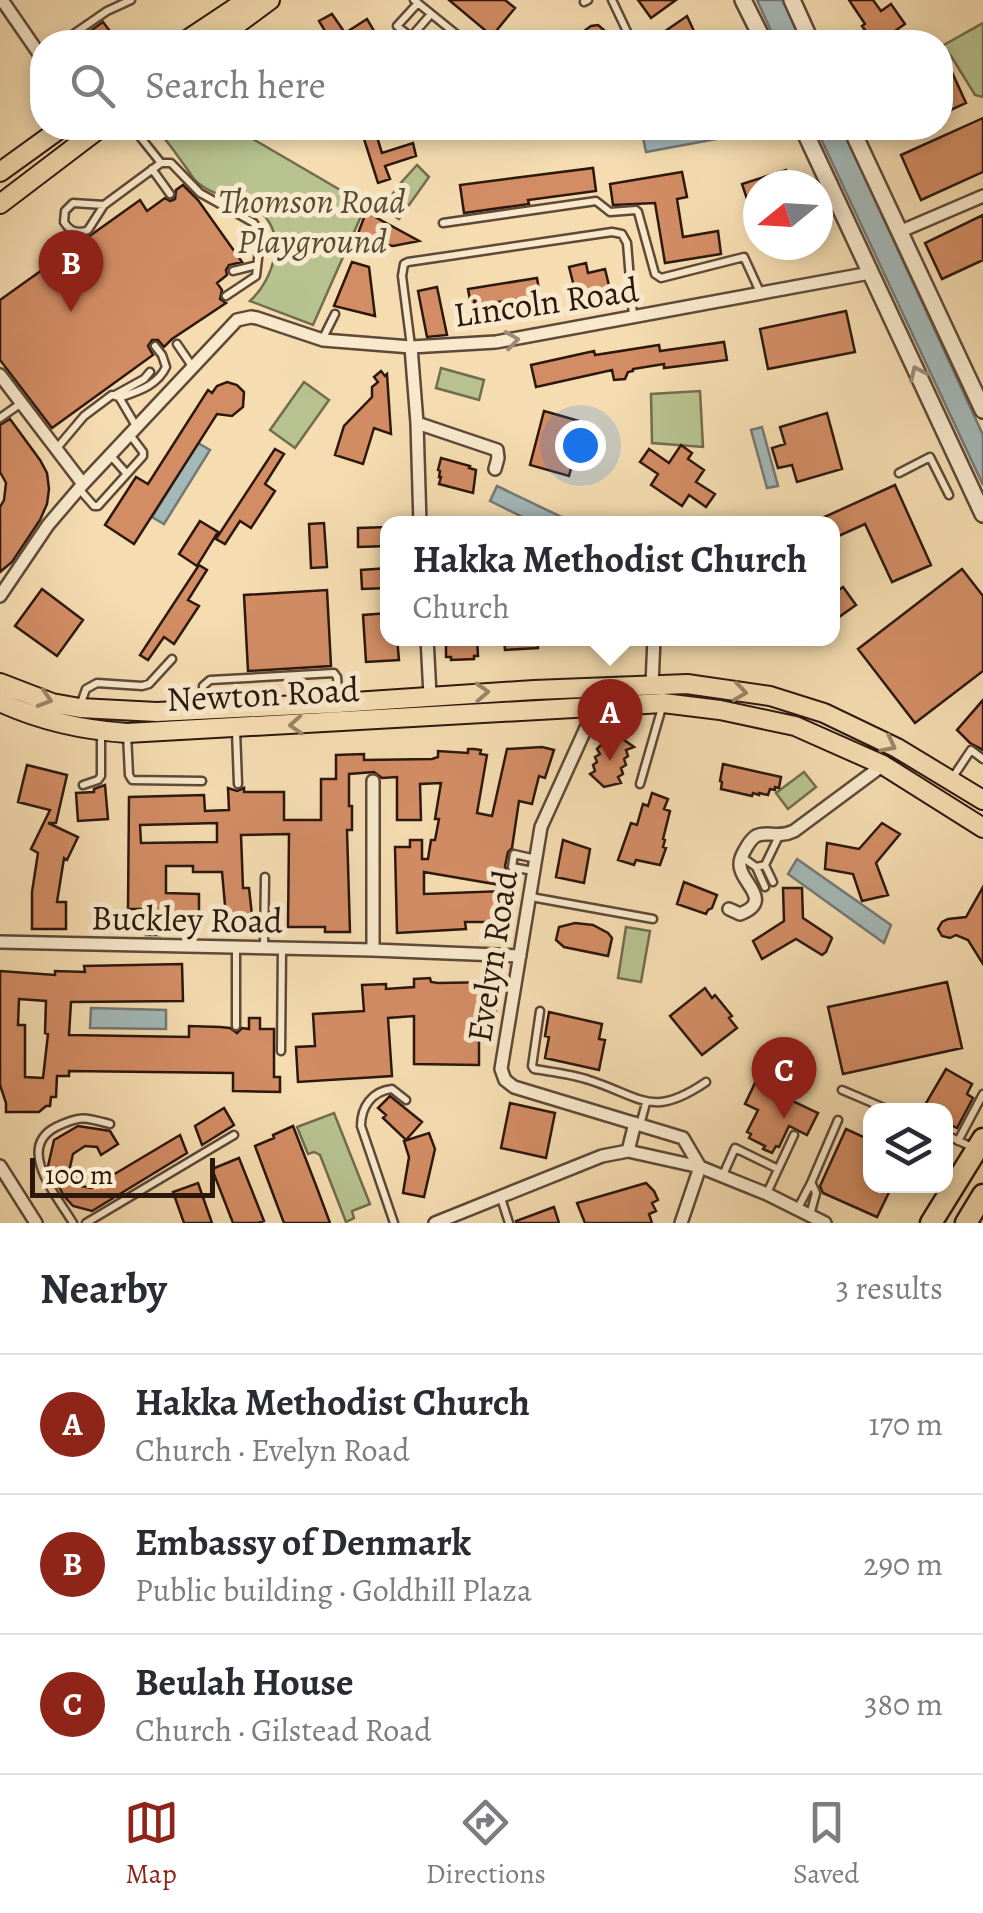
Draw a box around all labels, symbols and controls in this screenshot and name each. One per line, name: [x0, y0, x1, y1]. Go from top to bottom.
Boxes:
search box: [30, 30, 953, 140]
icon: search: [65, 58, 120, 113]
text: Search here: [145, 59, 326, 111]
north arrow: [743, 170, 833, 260]
park label: Thomson Road Playground: [219, 177, 405, 265]
pin: B: [38, 230, 104, 312]
street label: Lincoln Road: [451, 265, 642, 339]
one-way arrow: [503, 330, 520, 351]
one-way arrow: [910, 366, 930, 384]
your location: [555, 420, 606, 471]
popup: [380, 516, 840, 646]
text: Hakka Methodist Church: [413, 533, 807, 585]
text: Church: [413, 585, 510, 629]
street label: Newton Road: [165, 665, 361, 723]
pin: A: [578, 678, 642, 761]
one-way arrow: [731, 680, 748, 701]
one-way arrow: [474, 682, 490, 703]
one-way arrow: [35, 687, 52, 708]
one-way arrow: [288, 713, 304, 735]
one-way arrow: [878, 733, 896, 752]
street label: Evelyn Road: [455, 866, 529, 1045]
street label: Buckley Road: [91, 893, 283, 945]
pin: C: [752, 1036, 816, 1119]
map controls: [863, 1103, 953, 1193]
button: layers: [863, 1103, 953, 1193]
scale bar: [30, 1153, 215, 1198]
text: 100 m: [45, 1156, 113, 1194]
text: Nearby: [40, 1260, 167, 1317]
text: 3 results: [836, 1266, 943, 1310]
text: Hakka Methodist Church: [135, 1376, 530, 1428]
text: A: [62, 1402, 83, 1446]
text: 170 m: [869, 1402, 943, 1446]
text: Church · Evelyn Road: [135, 1428, 410, 1472]
text: Embassy of Denmark: [135, 1516, 471, 1568]
text: B: [62, 1542, 83, 1586]
text: 290 m: [863, 1542, 943, 1586]
text: Public building · Goldhill Plaza: [135, 1568, 532, 1612]
text: Beulah House: [135, 1656, 354, 1708]
text: C: [63, 1682, 82, 1726]
text: 380 m: [864, 1682, 943, 1726]
text: Church · Gilstead Road: [135, 1708, 431, 1752]
tab: Map: [124, 1795, 179, 1893]
tab: Directions: [426, 1795, 546, 1893]
tab: Saved: [793, 1795, 859, 1893]

